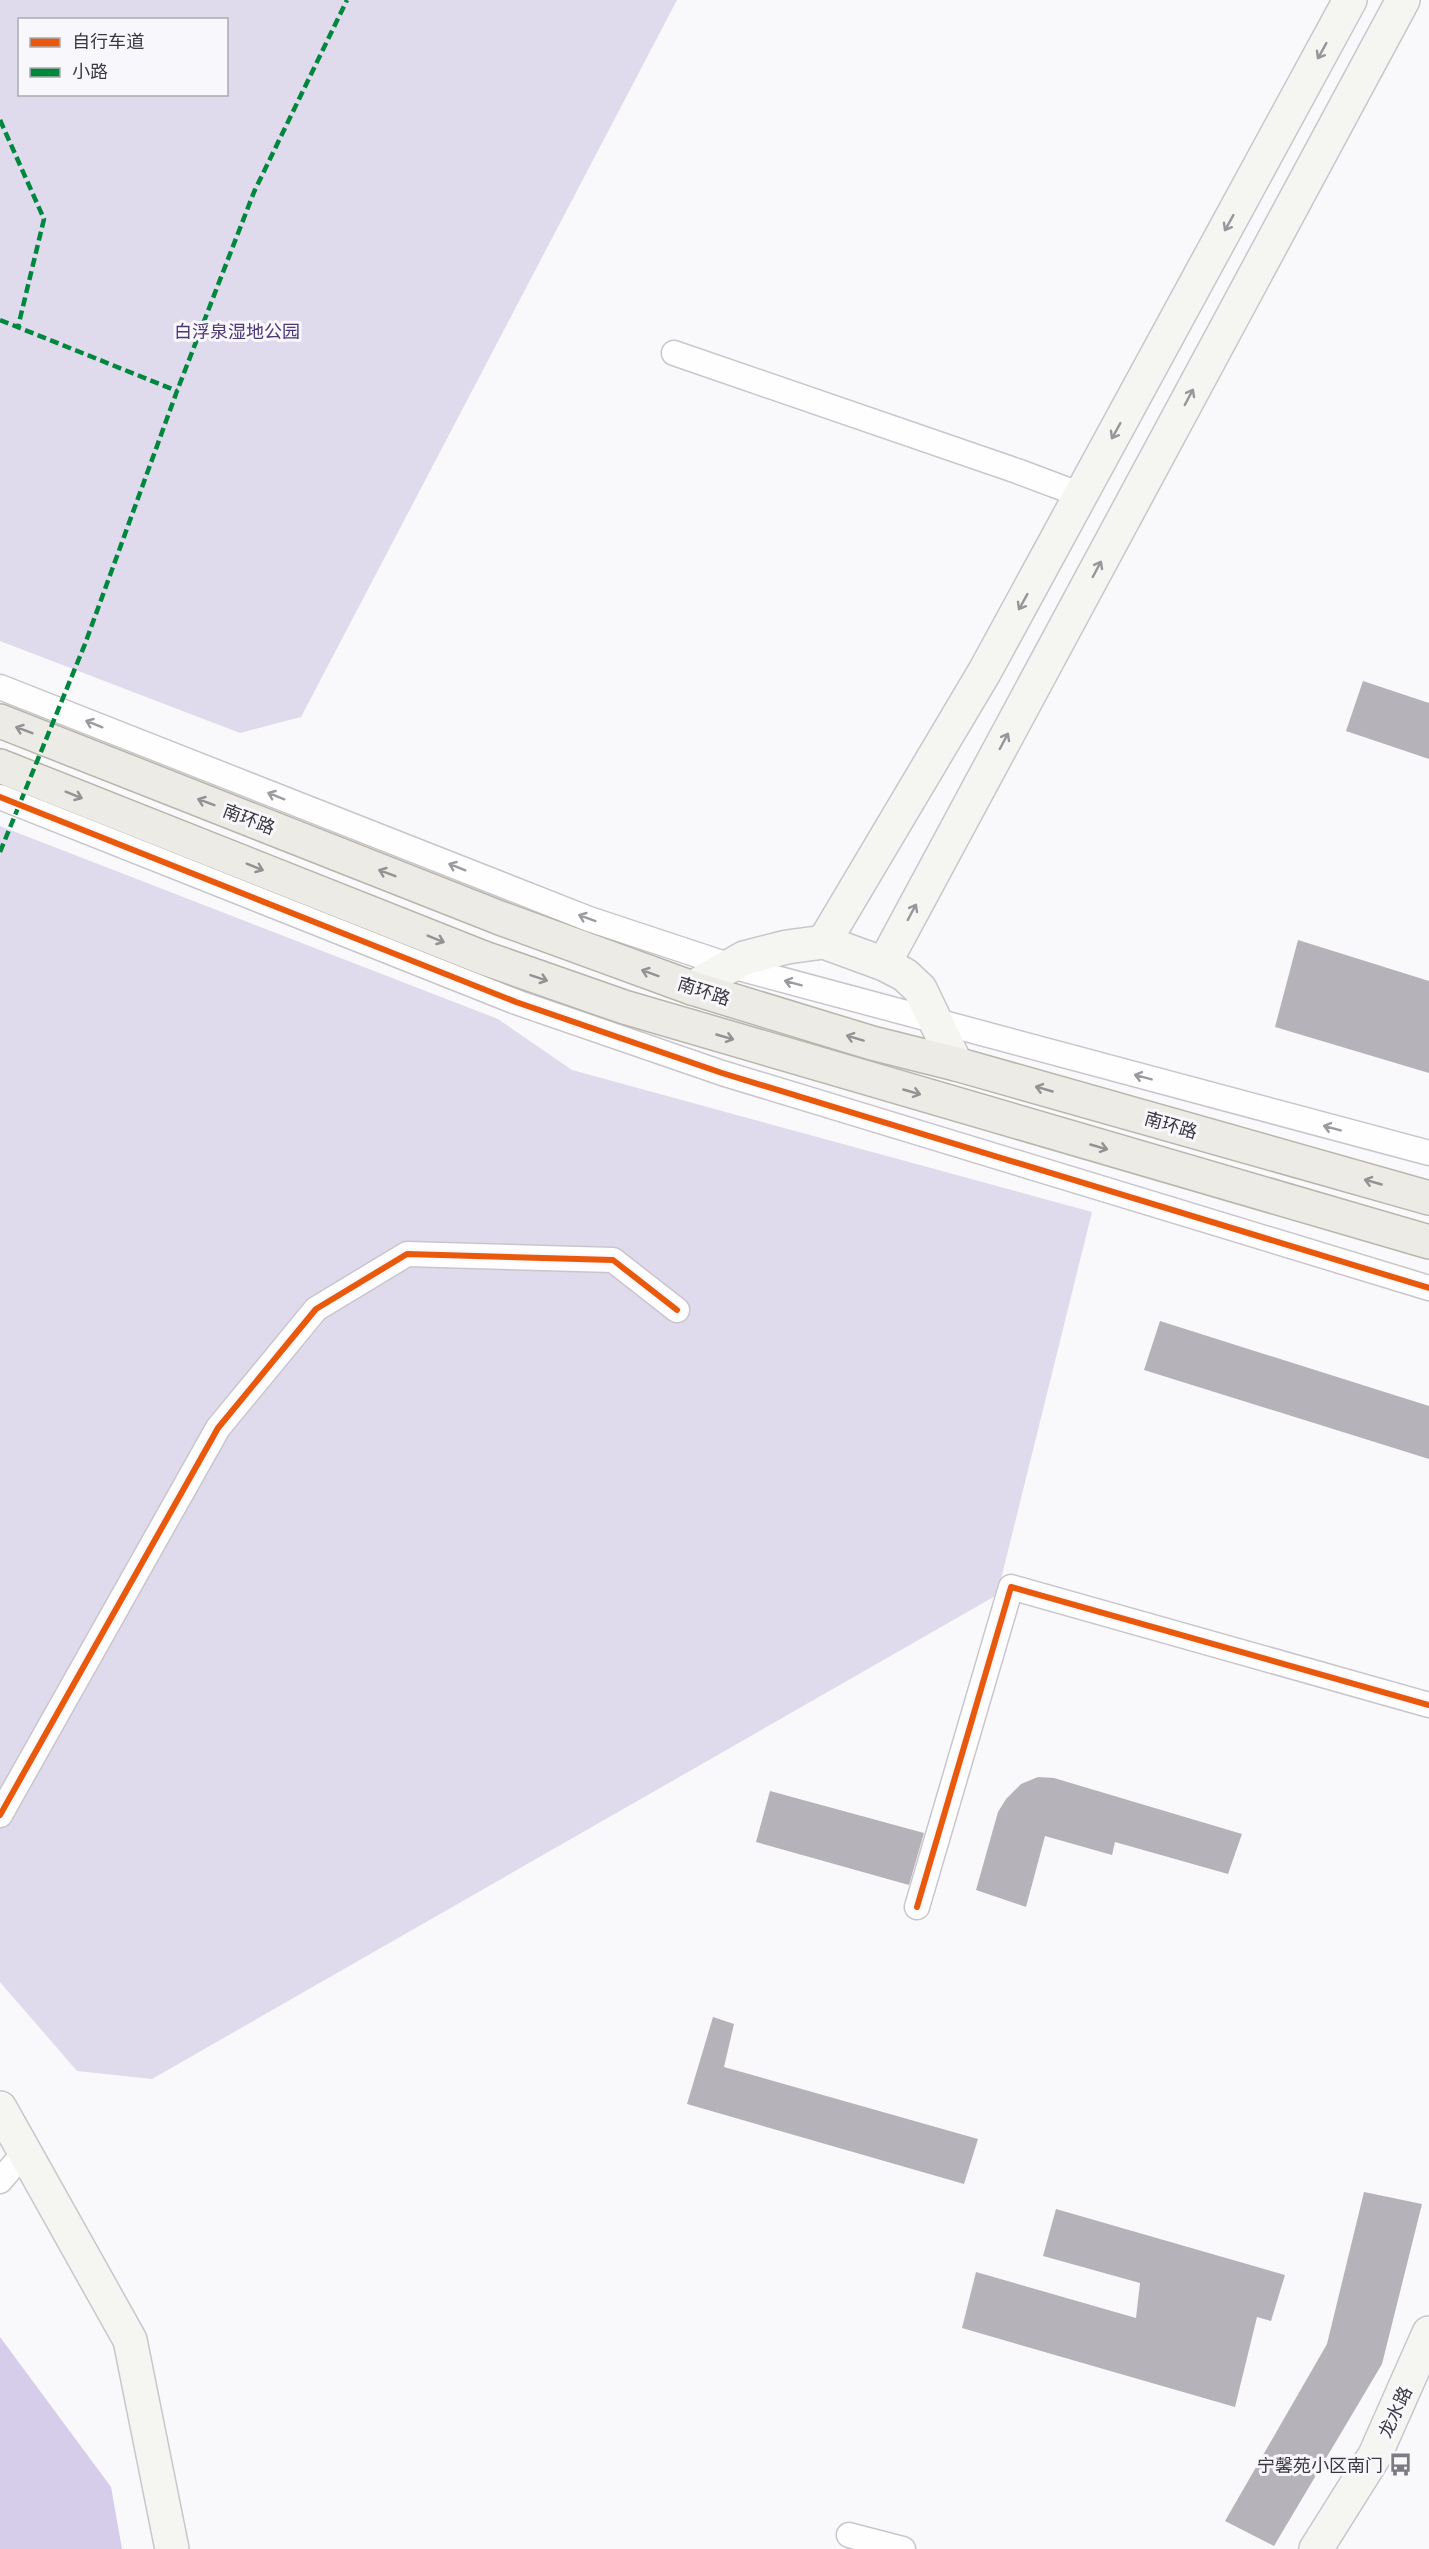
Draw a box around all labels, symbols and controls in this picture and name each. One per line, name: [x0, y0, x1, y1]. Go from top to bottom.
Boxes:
legend: [18, 18, 228, 96]
text: 自行车道: [72, 31, 144, 52]
one-way arrow: [1316, 42, 1327, 60]
text: 小路: [72, 61, 108, 82]
one-way arrow: [1223, 213, 1234, 231]
park label: 白浮泉湿地公园: [174, 321, 300, 342]
one-way arrow: [1183, 389, 1195, 406]
one-way arrow: [1110, 422, 1122, 439]
one-way arrow: [1091, 561, 1103, 578]
one-way arrow: [1016, 593, 1028, 610]
one-way arrow: [85, 718, 104, 729]
one-way arrow: [15, 724, 34, 735]
one-way arrow: [999, 732, 1010, 750]
one-way arrow: [64, 790, 83, 801]
one-way arrow: [267, 790, 285, 801]
one-way arrow: [197, 796, 215, 807]
street label: 南环路: [220, 800, 278, 838]
one-way arrow: [448, 861, 467, 872]
one-way arrow: [245, 862, 264, 873]
one-way arrow: [378, 867, 397, 878]
one-way arrow: [907, 904, 918, 922]
one-way arrow: [578, 912, 597, 923]
one-way arrow: [426, 934, 445, 945]
one-way arrow: [641, 966, 659, 977]
one-way arrow: [530, 973, 548, 984]
street label: 南环路: [675, 973, 733, 1009]
one-way arrow: [784, 977, 803, 988]
one-way arrow: [715, 1032, 734, 1043]
one-way arrow: [846, 1032, 865, 1043]
one-way arrow: [1134, 1071, 1153, 1083]
one-way arrow: [1035, 1083, 1054, 1094]
one-way arrow: [902, 1087, 921, 1098]
street label: 南环路: [1142, 1107, 1200, 1143]
one-way arrow: [1323, 1121, 1342, 1133]
one-way arrow: [1090, 1142, 1109, 1153]
one-way arrow: [1364, 1176, 1383, 1187]
street label: 龙水路: [1374, 2383, 1416, 2441]
bus stop icon: 宁馨苑小区南门: [1388, 2452, 1414, 2478]
place label: 宁馨苑小区南门: [1257, 2455, 1383, 2476]

